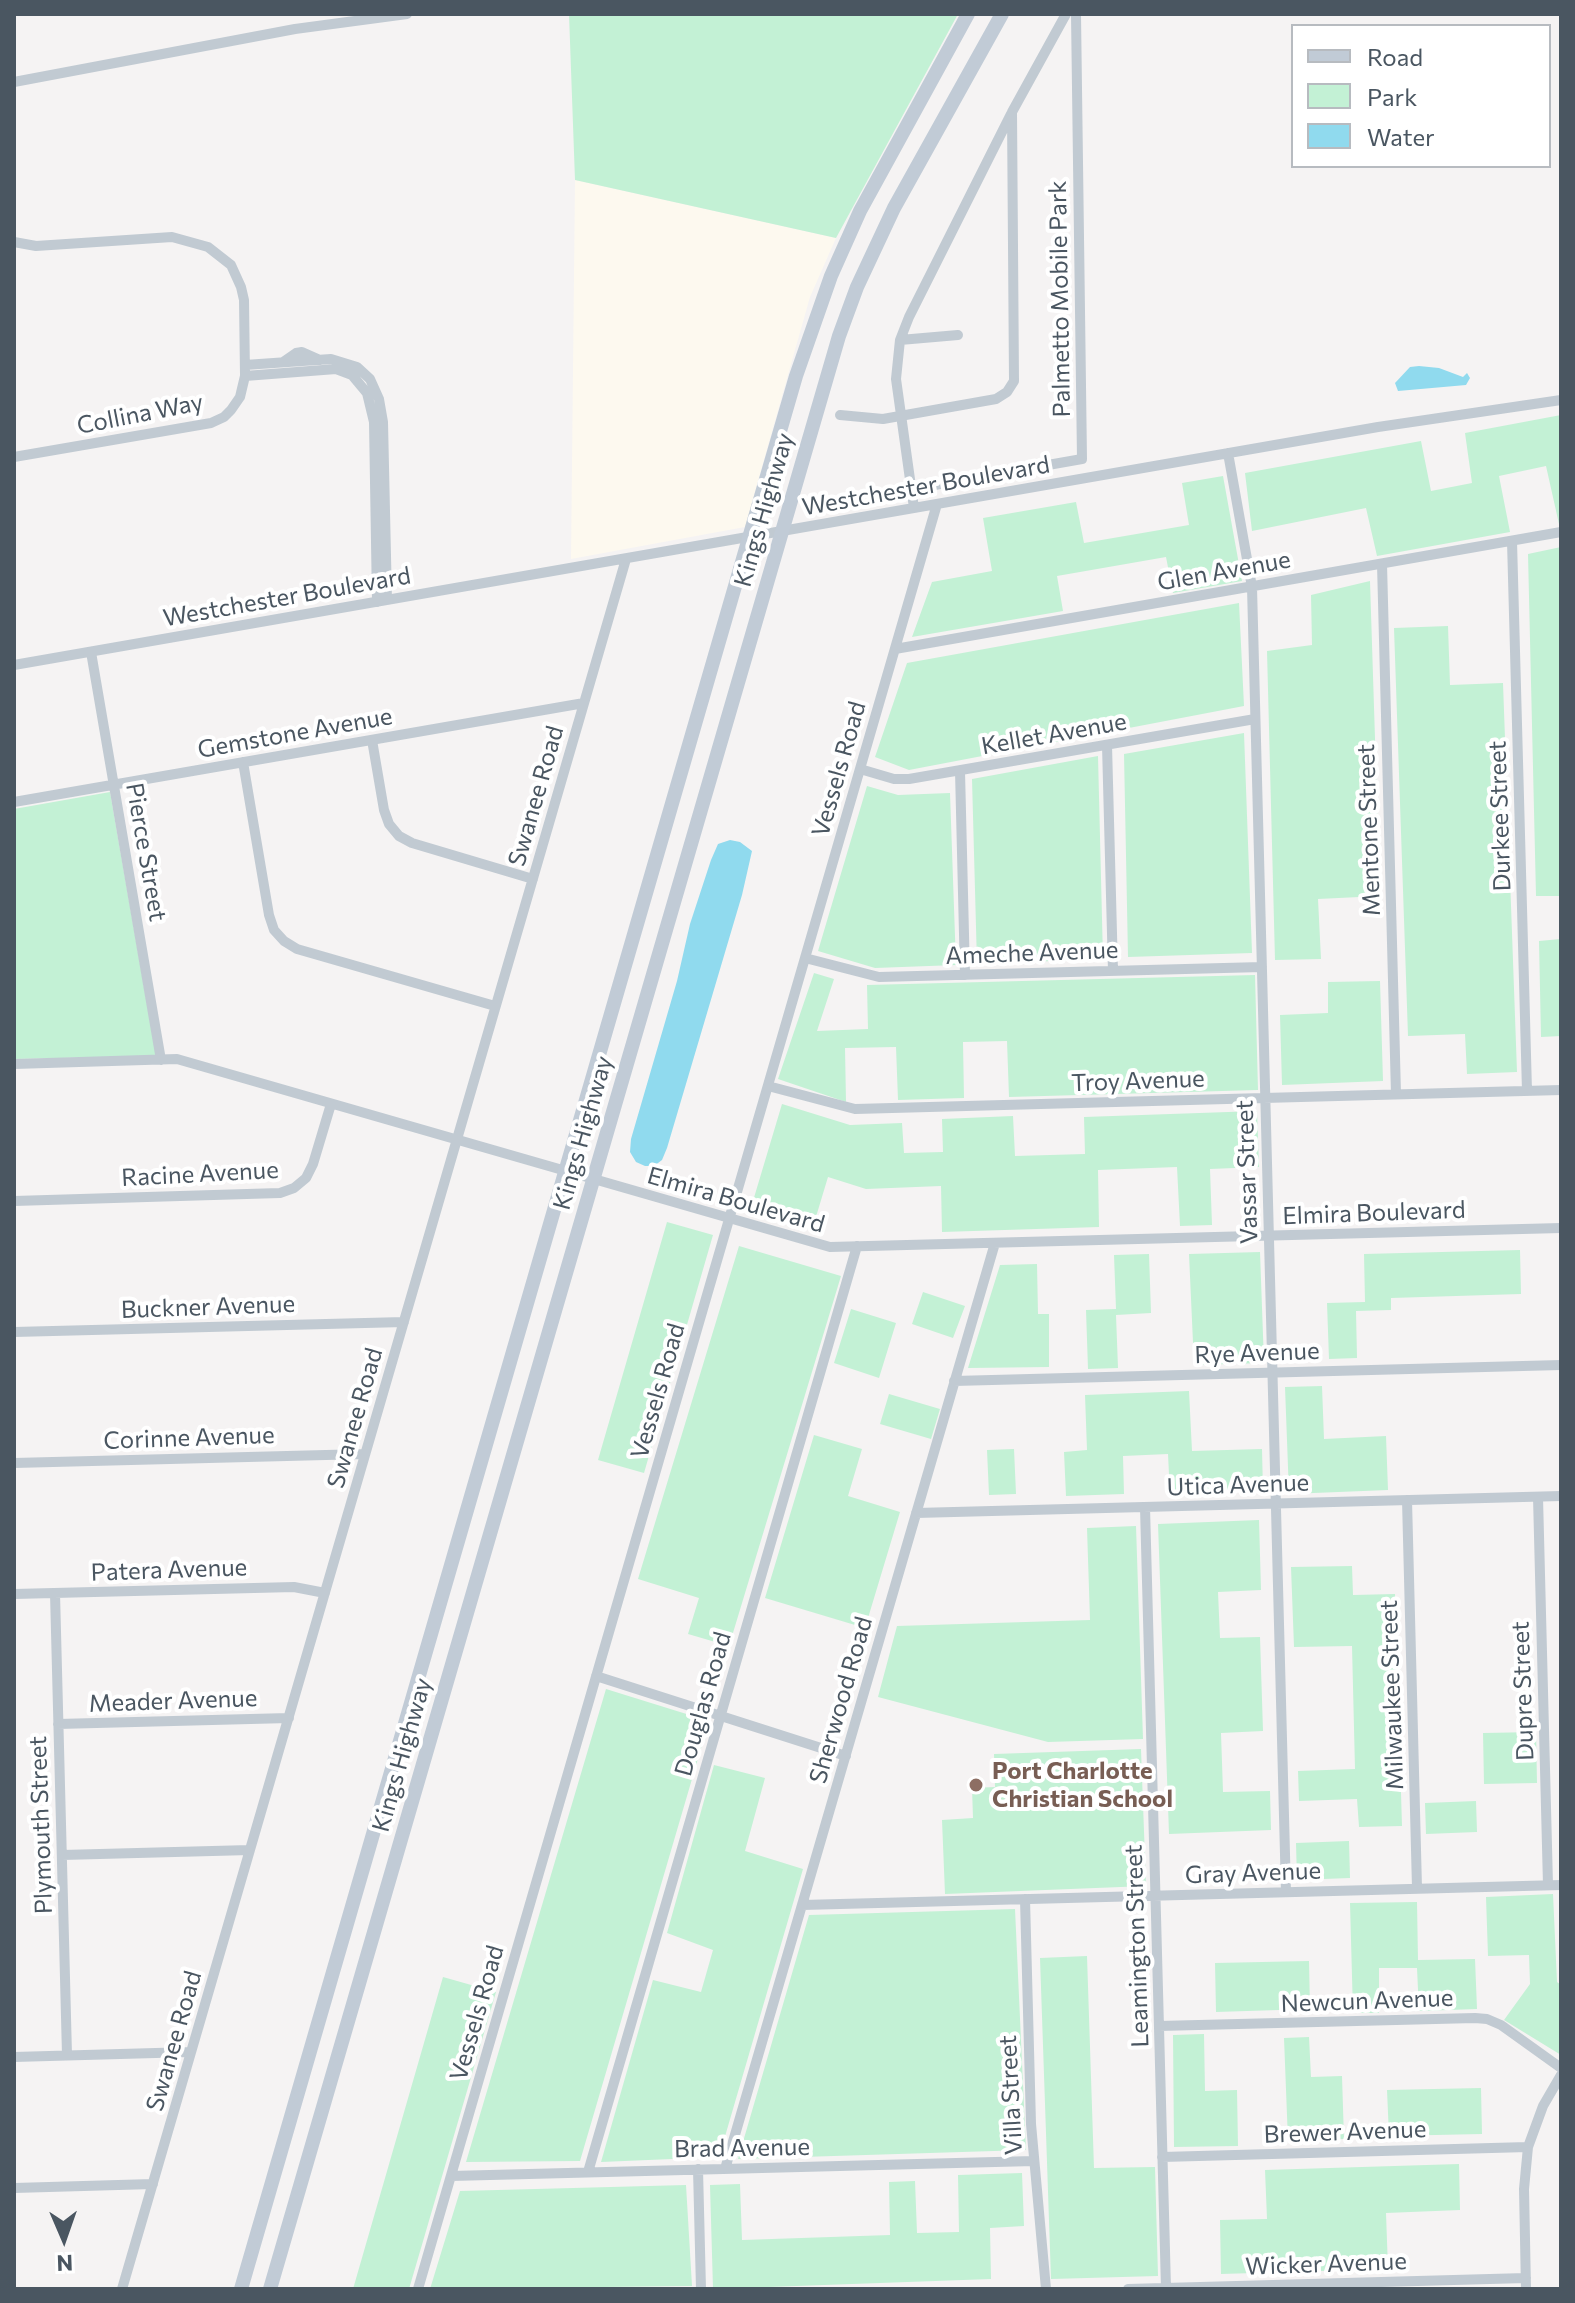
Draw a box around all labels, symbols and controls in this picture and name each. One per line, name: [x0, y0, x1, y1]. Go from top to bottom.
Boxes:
legend: [1291, 24, 1551, 168]
text: Road: [1367, 42, 1423, 71]
text: Park: [1367, 82, 1417, 111]
text: Water: [1367, 122, 1435, 151]
street label: Palmetto Mobile Park: [1044, 180, 1076, 418]
street label: Collina Way: [74, 388, 206, 440]
street label: Kings Highway: [728, 430, 800, 590]
street label: Westchester Boulevard: [800, 450, 1052, 522]
street label: Glen Avenue: [1155, 545, 1293, 597]
street label: Westchester Boulevard: [161, 561, 413, 633]
street label: Vessels Road: [806, 698, 872, 840]
street label: Gemstone Avenue: [195, 702, 395, 764]
street label: Kellet Avenue: [979, 707, 1129, 761]
street label: Swanee Road: [502, 722, 570, 870]
street label: Durkee Street: [1483, 740, 1517, 892]
street label: Mentone Street: [1352, 743, 1386, 917]
street label: Pierce Street: [120, 781, 172, 923]
street label: Ameche Avenue: [945, 936, 1119, 970]
street label: Kings Highway: [547, 1053, 619, 1213]
street label: Troy Avenue: [1071, 1064, 1205, 1098]
street label: Vassar Street: [1230, 1099, 1264, 1245]
street label: Racine Avenue: [121, 1155, 279, 1193]
street label: Elmira Boulevard: [644, 1161, 828, 1239]
street label: Elmira Boulevard: [1282, 1195, 1466, 1231]
street label: Buckner Avenue: [120, 1290, 296, 1324]
street label: Vessels Road: [625, 1320, 691, 1462]
street label: Rye Avenue: [1194, 1336, 1320, 1370]
street label: Swanee Road: [321, 1344, 389, 1492]
street label: Corinne Avenue: [103, 1421, 275, 1455]
street label: Utica Avenue: [1166, 1468, 1310, 1502]
street label: Patera Avenue: [90, 1553, 248, 1587]
street label: Milwaukee Street: [1374, 1599, 1410, 1791]
street label: Sherwood Road: [803, 1613, 879, 1787]
street label: Dupre Street: [1506, 1621, 1540, 1761]
street label: Douglas Road: [669, 1629, 737, 1779]
street label: Kings Highway: [366, 1675, 438, 1835]
street label: Meader Avenue: [88, 1684, 258, 1718]
street label: Plymouth Street: [23, 1735, 59, 1915]
place label: Port Charlotte Christian School: [992, 1757, 1173, 1813]
marker: Port Charlotte Christian School: [967, 1776, 985, 1794]
street label: Leamington Street: [1119, 1844, 1155, 2048]
street label: Gray Avenue: [1184, 1856, 1322, 1890]
street label: Vessels Road: [444, 1942, 510, 2084]
street label: Swanee Road: [140, 1967, 208, 2115]
street label: Newcun Avenue: [1280, 1984, 1454, 2018]
street label: Villa Street: [993, 2034, 1029, 2156]
street label: Brewer Avenue: [1263, 2115, 1427, 2149]
street label: Brad Avenue: [674, 2132, 810, 2164]
north arrow: [24, 2199, 104, 2279]
street label: Wicker Avenue: [1245, 2247, 1407, 2281]
text: N: [56, 2250, 74, 2277]

